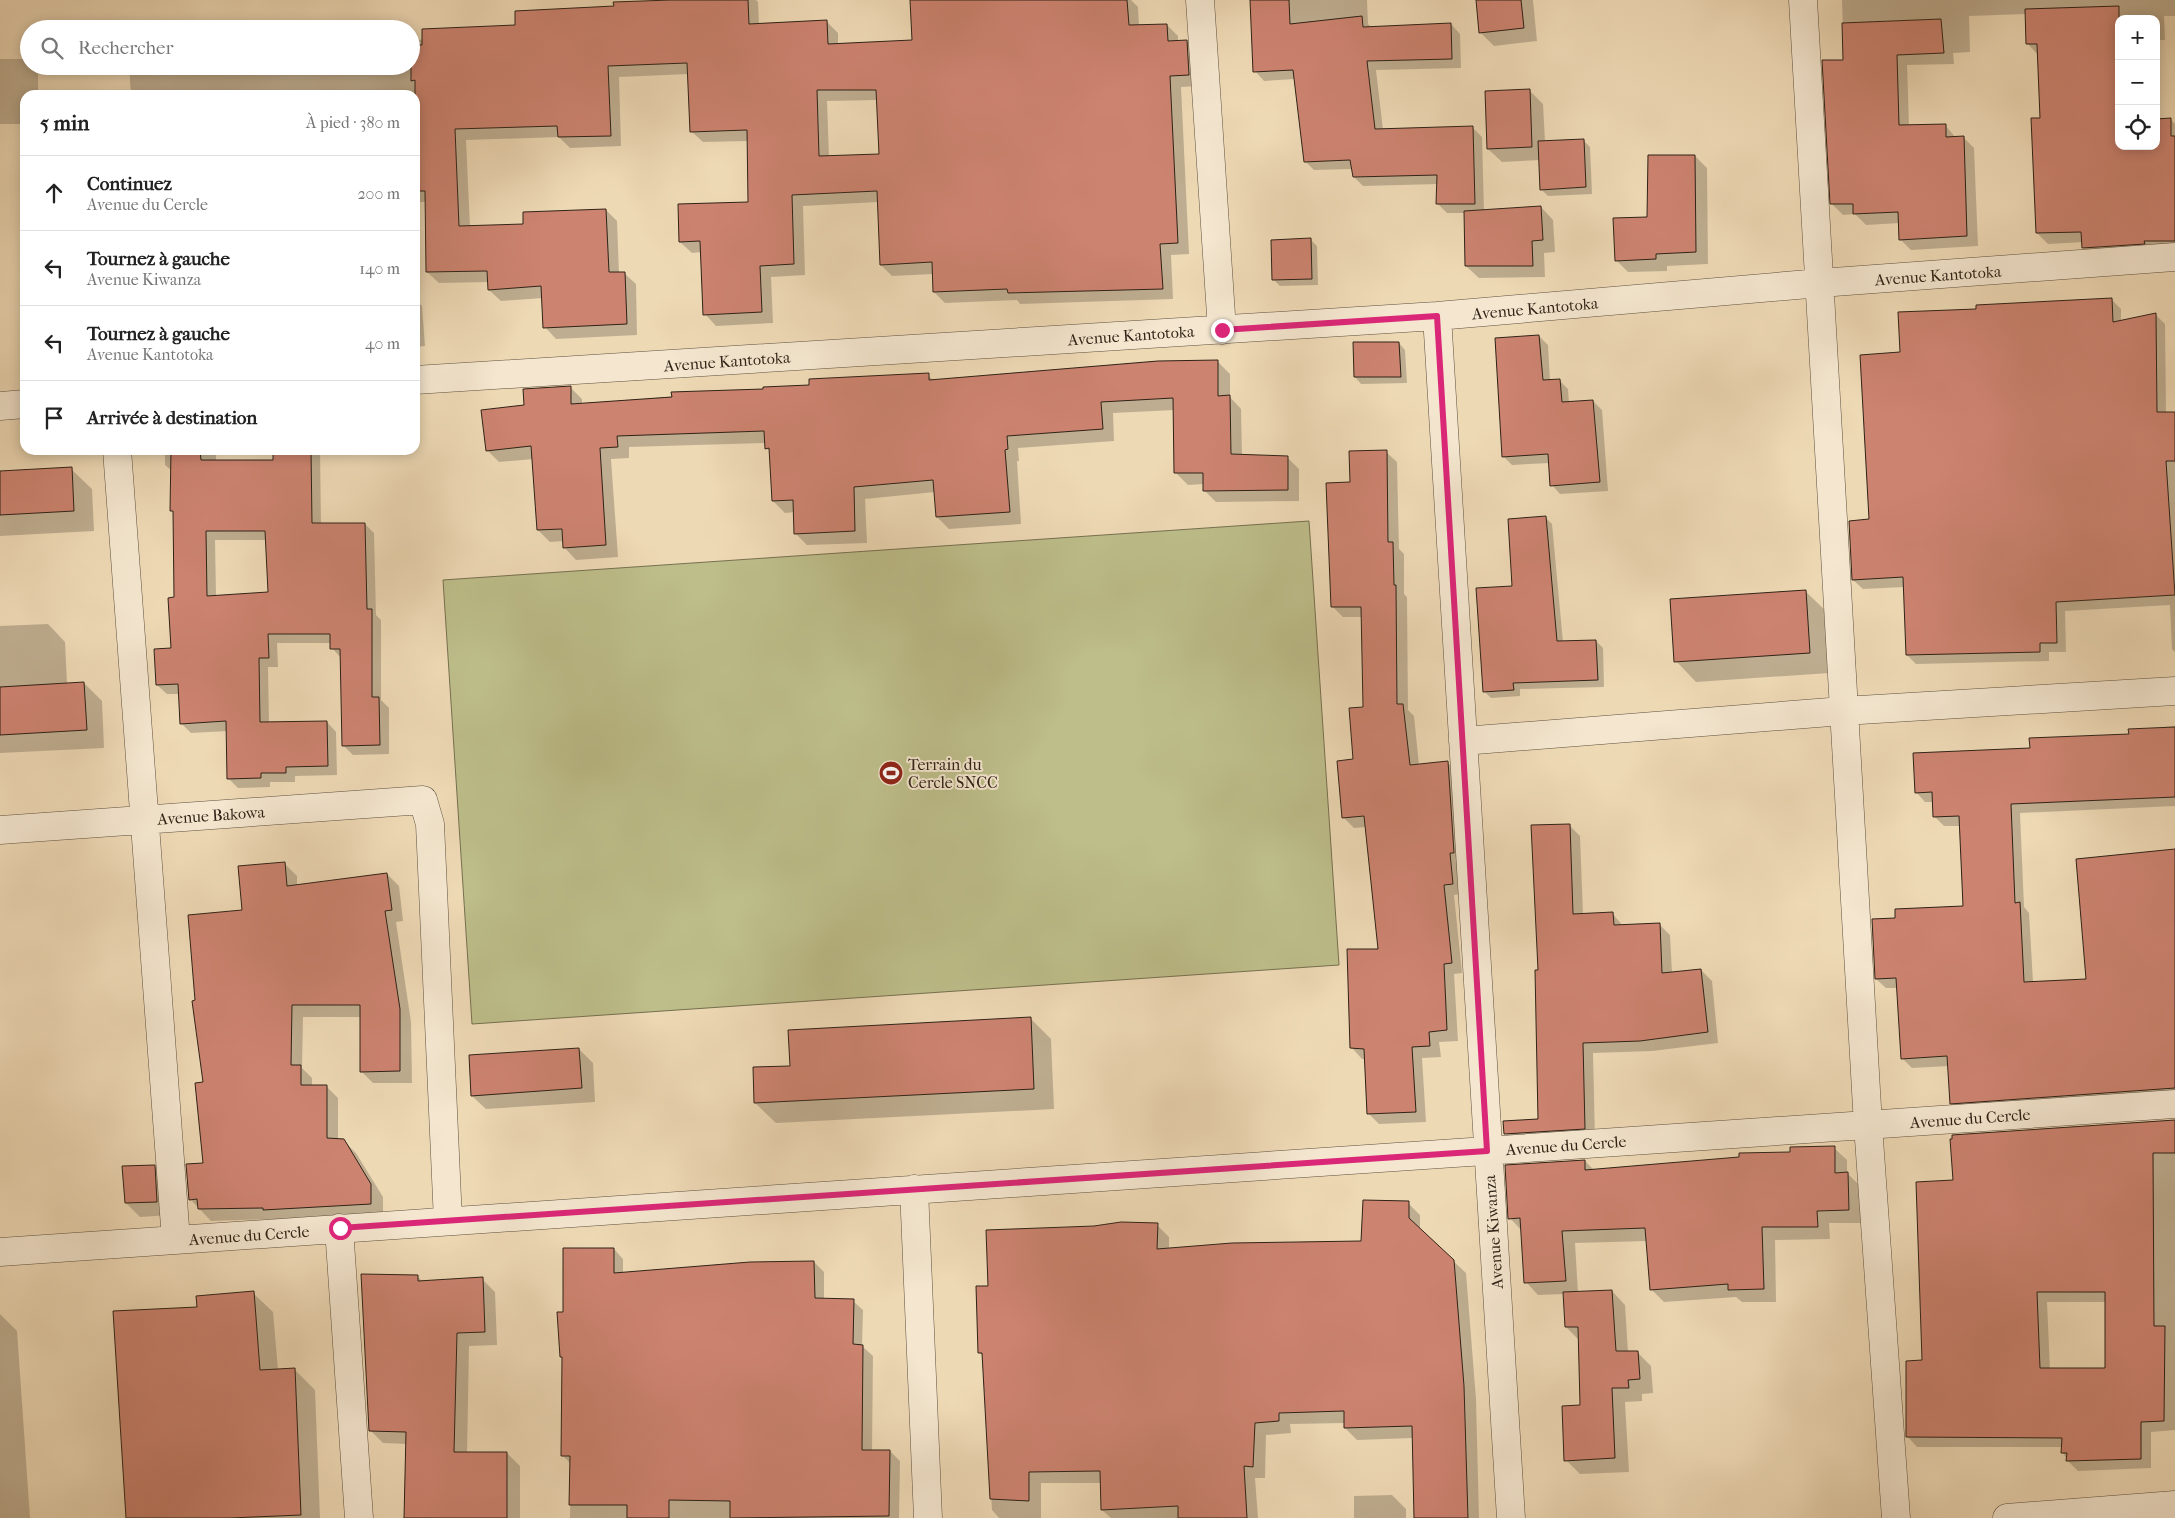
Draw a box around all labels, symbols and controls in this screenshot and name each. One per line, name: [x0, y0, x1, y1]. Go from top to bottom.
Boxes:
map controls: [2115, 15, 2160, 150]
button: +: [2115, 15, 2160, 60]
search box: [20, 20, 420, 75]
icon: search: [38, 34, 66, 62]
text: Rechercher: [78, 37, 174, 59]
button: −: [2115, 60, 2160, 105]
button: locate: [2115, 105, 2160, 150]
text: 5 min: [40, 111, 89, 135]
text: À pied · 380 m: [306, 113, 400, 132]
text: Continuez: [87, 173, 172, 195]
icon: ahead: [40, 179, 68, 207]
text: 200 m: [357, 184, 400, 203]
text: Avenue du Cercle: [87, 195, 208, 214]
text: Tournez à gauche: [87, 248, 230, 270]
icon: left: [40, 254, 68, 282]
text: 140 m: [359, 259, 400, 278]
street label: Avenue Kantotoka: [1873, 262, 2002, 289]
text: Avenue Kiwanza: [87, 270, 201, 289]
street label: Avenue Kantotoka: [1470, 293, 1599, 324]
route end: [1211, 319, 1234, 342]
street label: Avenue Kantotoka: [1066, 322, 1195, 349]
text: Tournez à gauche: [87, 323, 230, 345]
icon: left: [40, 329, 68, 357]
text: 40 m: [365, 334, 400, 353]
text: Avenue Kantotoka: [87, 345, 214, 364]
street label: Avenue Kantotoka: [662, 348, 791, 375]
icon: arrive: [40, 404, 68, 432]
text: Arrivée à destination: [87, 407, 257, 429]
place label: Terrain du Cercle SNCC: [908, 755, 998, 792]
sports icon: Terrain du Cercle SNCC: [878, 760, 904, 786]
street label: Avenue Bakowa: [156, 802, 266, 829]
street label: Avenue du Cercle: [1908, 1105, 2031, 1132]
street label: Avenue du Cercle: [1504, 1132, 1627, 1159]
street label: Avenue Kiwanza: [1480, 1174, 1507, 1291]
route start: [329, 1217, 352, 1240]
street label: Avenue du Cercle: [187, 1222, 310, 1249]

